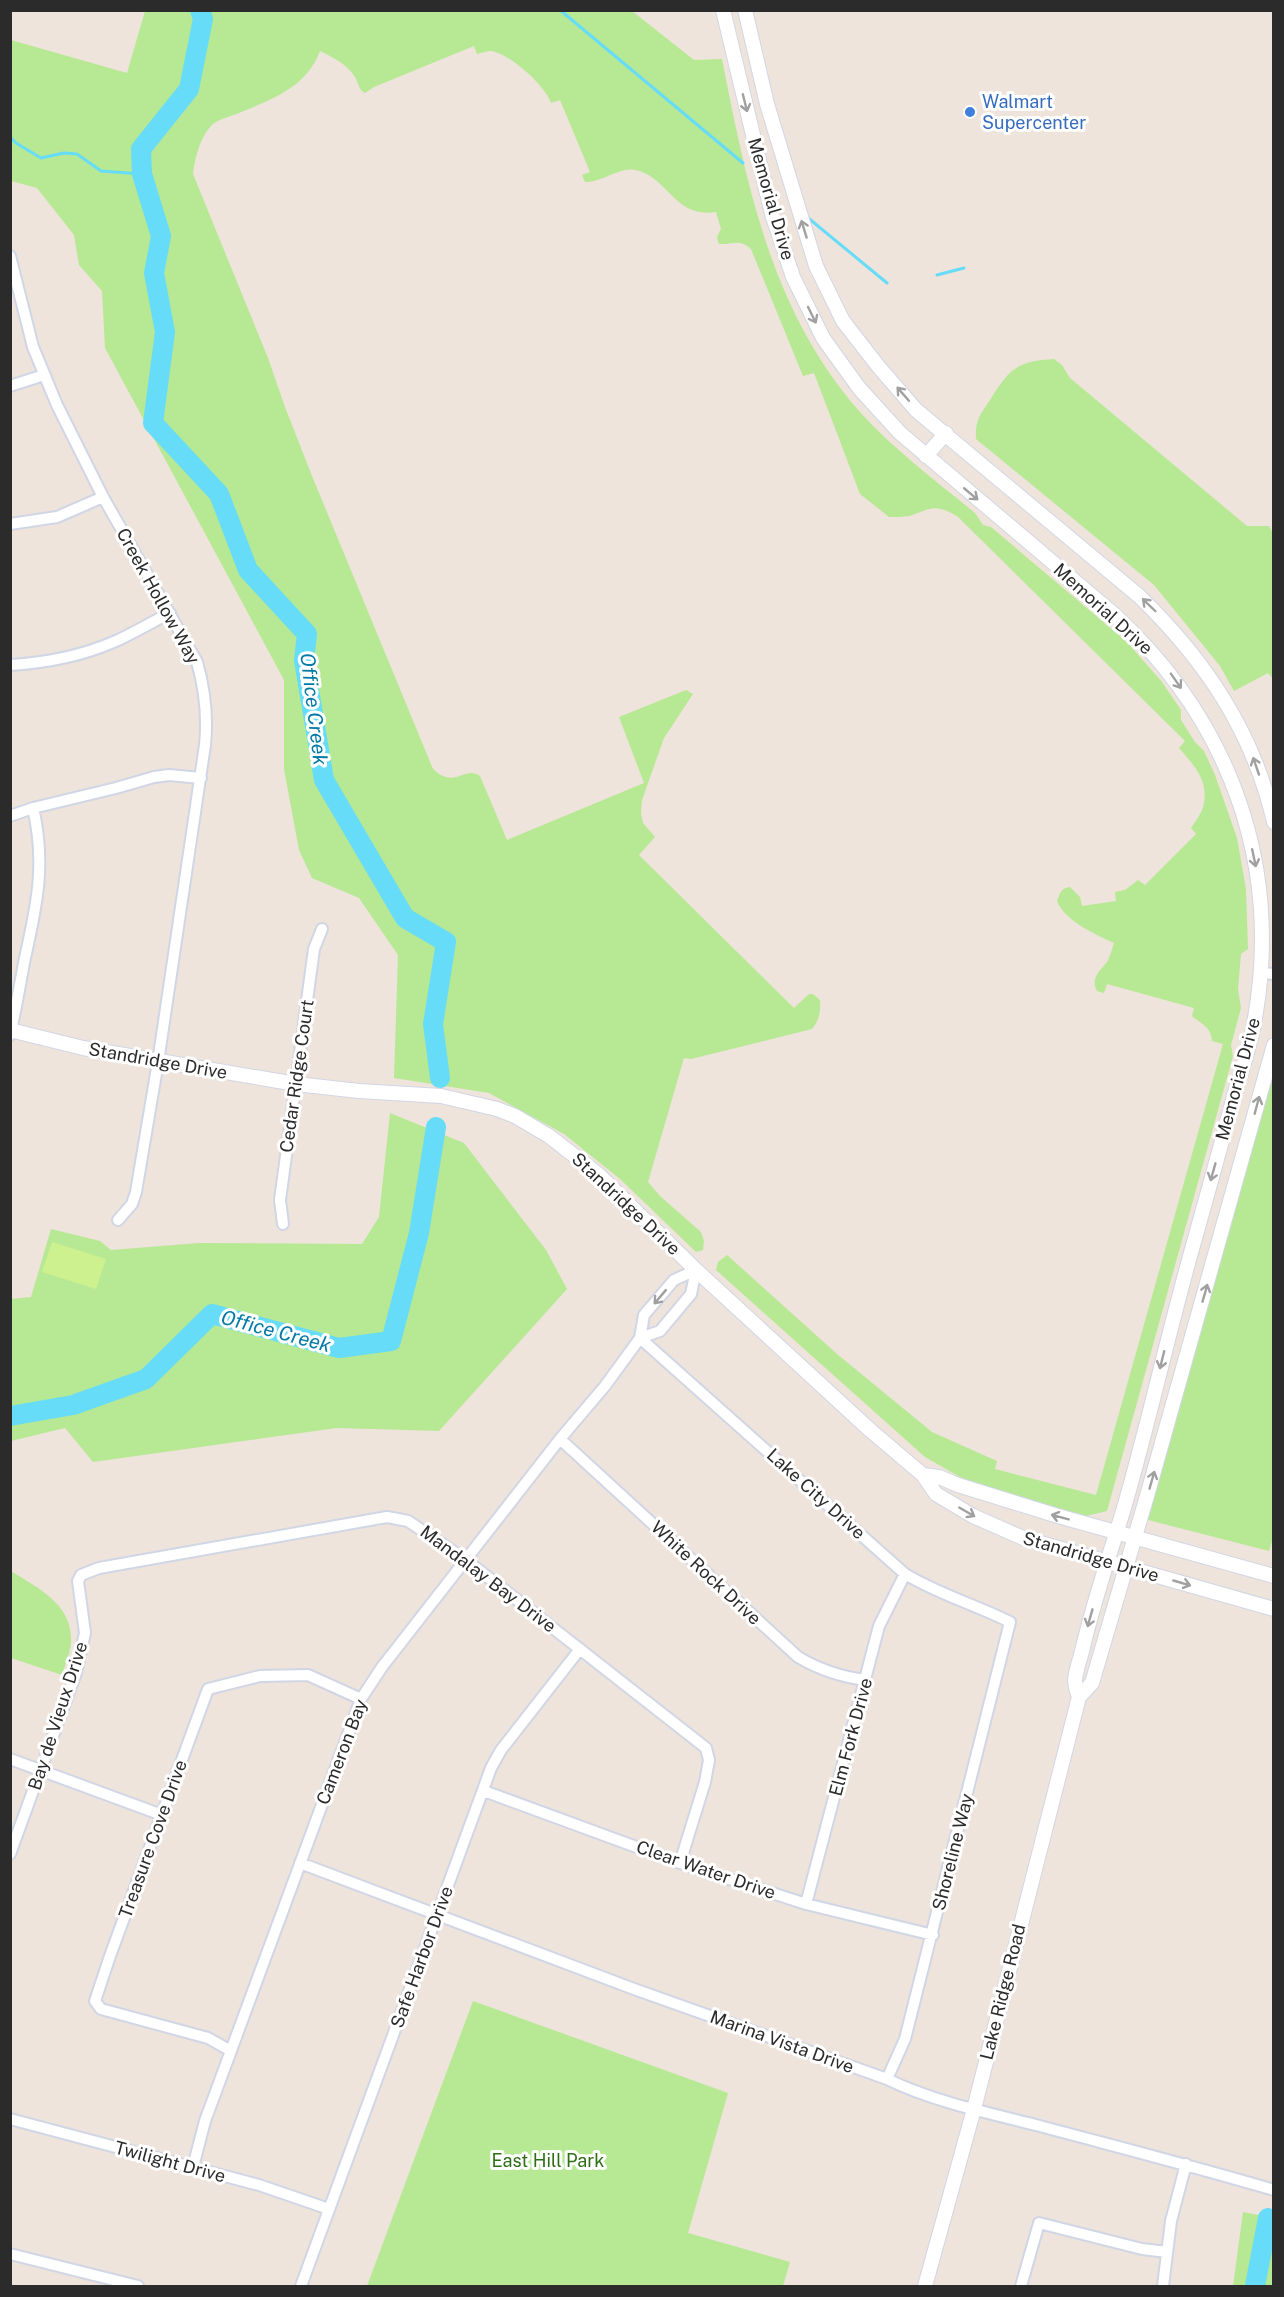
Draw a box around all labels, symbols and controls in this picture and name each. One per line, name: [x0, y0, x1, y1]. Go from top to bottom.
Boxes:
place label: Walmart Supercenter: [982, 91, 1086, 133]
one-way arrow: [739, 93, 751, 112]
marker: Walmart Supercenter: [963, 105, 977, 119]
street label: Memorial Drive: [744, 135, 799, 262]
one-way arrow: [798, 220, 809, 239]
one-way arrow: [807, 305, 818, 323]
one-way arrow: [896, 387, 910, 403]
one-way arrow: [963, 487, 979, 500]
street label: Creek Hollow Way: [112, 524, 205, 668]
street label: Memorial Drive: [1049, 559, 1157, 659]
one-way arrow: [1142, 598, 1157, 613]
water label: Office Creek: [295, 652, 333, 767]
one-way arrow: [1170, 673, 1182, 689]
one-way arrow: [1250, 757, 1261, 776]
one-way arrow: [1249, 849, 1261, 868]
street label: Cedar Ridge Court: [275, 998, 318, 1154]
street label: Memorial Drive: [1211, 1015, 1264, 1142]
street label: Standridge Drive: [87, 1038, 229, 1083]
one-way arrow: [1252, 1096, 1264, 1115]
street label: Standridge Drive: [568, 1148, 685, 1259]
one-way arrow: [1207, 1162, 1218, 1181]
one-way arrow: [1200, 1284, 1211, 1303]
one-way arrow: [653, 1289, 666, 1305]
water label: Office Creek: [218, 1305, 334, 1357]
one-way arrow: [1156, 1350, 1167, 1369]
street label: Lake City Drive: [763, 1444, 870, 1543]
one-way arrow: [1146, 1471, 1158, 1490]
one-way arrow: [958, 1506, 975, 1518]
one-way arrow: [1051, 1511, 1070, 1522]
street label: White Rock Drive: [647, 1516, 766, 1629]
street label: Mandalay Bay Drive: [416, 1521, 560, 1637]
street label: Standridge Drive: [1021, 1527, 1162, 1586]
one-way arrow: [1172, 1578, 1191, 1589]
one-way arrow: [1084, 1608, 1095, 1627]
street label: Bay de Vieux Drive: [24, 1639, 91, 1793]
street label: Elm Fork Drive: [825, 1676, 876, 1798]
street label: Cameron Bay: [312, 1696, 371, 1807]
street label: Treasure Cove Drive: [114, 1757, 191, 1921]
street label: Shoreline Way: [928, 1791, 977, 1913]
street label: Clear Water Drive: [634, 1836, 779, 1903]
street label: Safe Harbor Drive: [386, 1883, 457, 2031]
street label: Lake Ridge Road: [975, 1922, 1030, 2062]
street label: Marina Vista Drive: [707, 2006, 857, 2077]
street label: Twilight Drive: [112, 2137, 228, 2186]
park label: East Hill Park: [492, 2150, 604, 2171]

